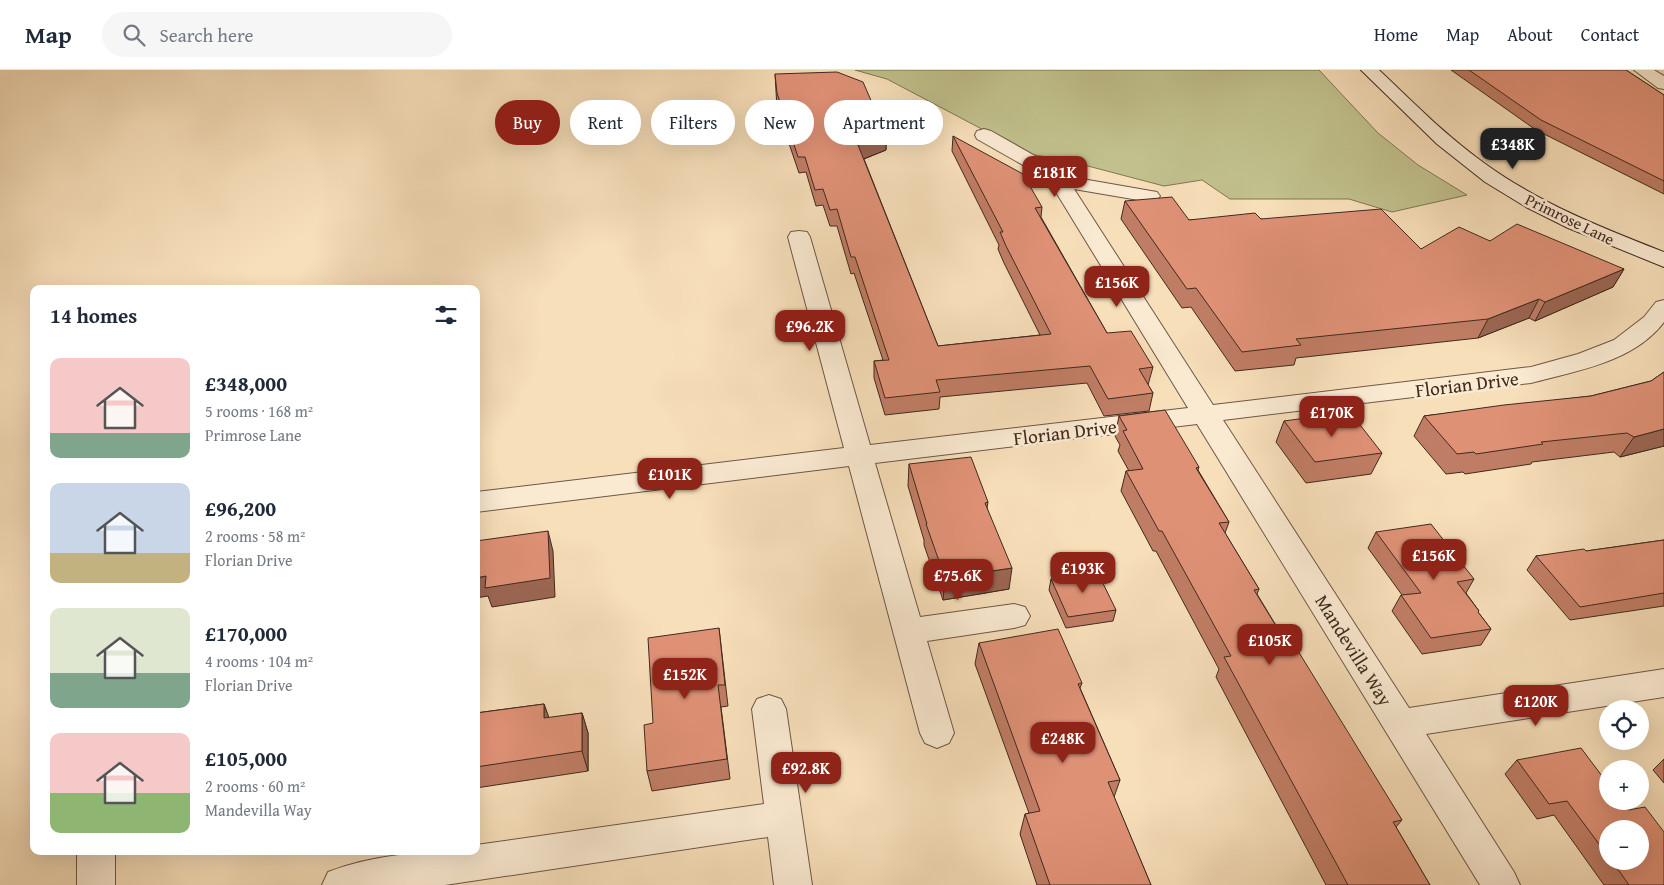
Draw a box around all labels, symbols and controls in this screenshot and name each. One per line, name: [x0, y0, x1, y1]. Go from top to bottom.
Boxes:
search box: [102, 12, 452, 57]
text: Map: [25, 17, 72, 52]
icon: search: [120, 21, 148, 49]
text: Search here: [160, 21, 253, 49]
text: Home: [1374, 21, 1418, 48]
text: Map: [1446, 21, 1479, 48]
text: About: [1507, 21, 1553, 48]
text: Contact: [1581, 21, 1639, 48]
chip: Buy: [495, 100, 560, 145]
chip: Rent: [570, 100, 641, 145]
chip: Filters: [651, 100, 735, 145]
chip: New: [745, 100, 814, 145]
chip: Apartment: [824, 100, 943, 145]
pin: £348K: [1478, 128, 1548, 170]
text: £348K: [1491, 132, 1535, 156]
pin: £181K: [1020, 156, 1090, 198]
text: £181K: [1033, 160, 1077, 184]
street label: Primrose Lane: [1521, 187, 1619, 251]
pin: £156K: [1082, 266, 1152, 308]
text: £156K: [1095, 270, 1139, 294]
text: 14 homes: [50, 300, 137, 331]
icon: filters: [432, 301, 460, 329]
pin: £96.2K: [769, 310, 851, 352]
text: £96.2K: [786, 314, 834, 338]
street label: Florian Drive: [1414, 364, 1520, 404]
text: £348,000: [205, 368, 287, 399]
icon: home: [90, 378, 150, 438]
pin: £170K: [1297, 396, 1367, 438]
text: 5 rooms · 168 m²: [205, 399, 313, 423]
text: £170K: [1310, 400, 1354, 424]
street label: Florian Drive: [1012, 412, 1118, 452]
text: Primrose Lane: [205, 423, 302, 447]
pin: £101K: [635, 458, 705, 500]
text: £101K: [648, 462, 692, 486]
text: £96,200: [205, 493, 276, 524]
icon: home: [90, 503, 150, 563]
text: 2 rooms · 58 m²: [205, 524, 305, 548]
pin: £156K: [1399, 538, 1469, 581]
text: £156K: [1412, 543, 1456, 567]
text: Florian Drive: [205, 548, 293, 572]
pin: £193K: [1048, 552, 1118, 594]
text: £193K: [1061, 556, 1105, 580]
pin: £75.6K: [917, 558, 999, 601]
text: £75.6K: [934, 563, 982, 587]
street label: Mandevilla Way: [1309, 589, 1400, 712]
text: £170,000: [205, 618, 287, 649]
pin: £105K: [1235, 624, 1305, 666]
icon: home: [90, 628, 150, 688]
text: £105K: [1248, 628, 1292, 652]
text: 4 rooms · 104 m²: [205, 649, 313, 673]
pin: £152K: [650, 658, 720, 700]
text: £152K: [663, 662, 707, 686]
text: Florian Drive: [205, 673, 293, 697]
pin: £120K: [1501, 684, 1571, 727]
text: £120K: [1514, 689, 1558, 713]
map controls: [1599, 700, 1649, 870]
button: locate: [1599, 700, 1649, 750]
pin: £248K: [1028, 722, 1098, 764]
text: £248K: [1041, 726, 1085, 750]
text: £105,000: [205, 743, 287, 774]
pin: £92.8K: [765, 752, 847, 794]
icon: home: [90, 753, 150, 813]
text: £92.8K: [782, 756, 830, 780]
button: +: [1599, 760, 1649, 810]
text: 2 rooms · 60 m²: [205, 774, 305, 798]
text: Mandevilla Way: [205, 798, 312, 822]
button: −: [1599, 820, 1649, 870]

